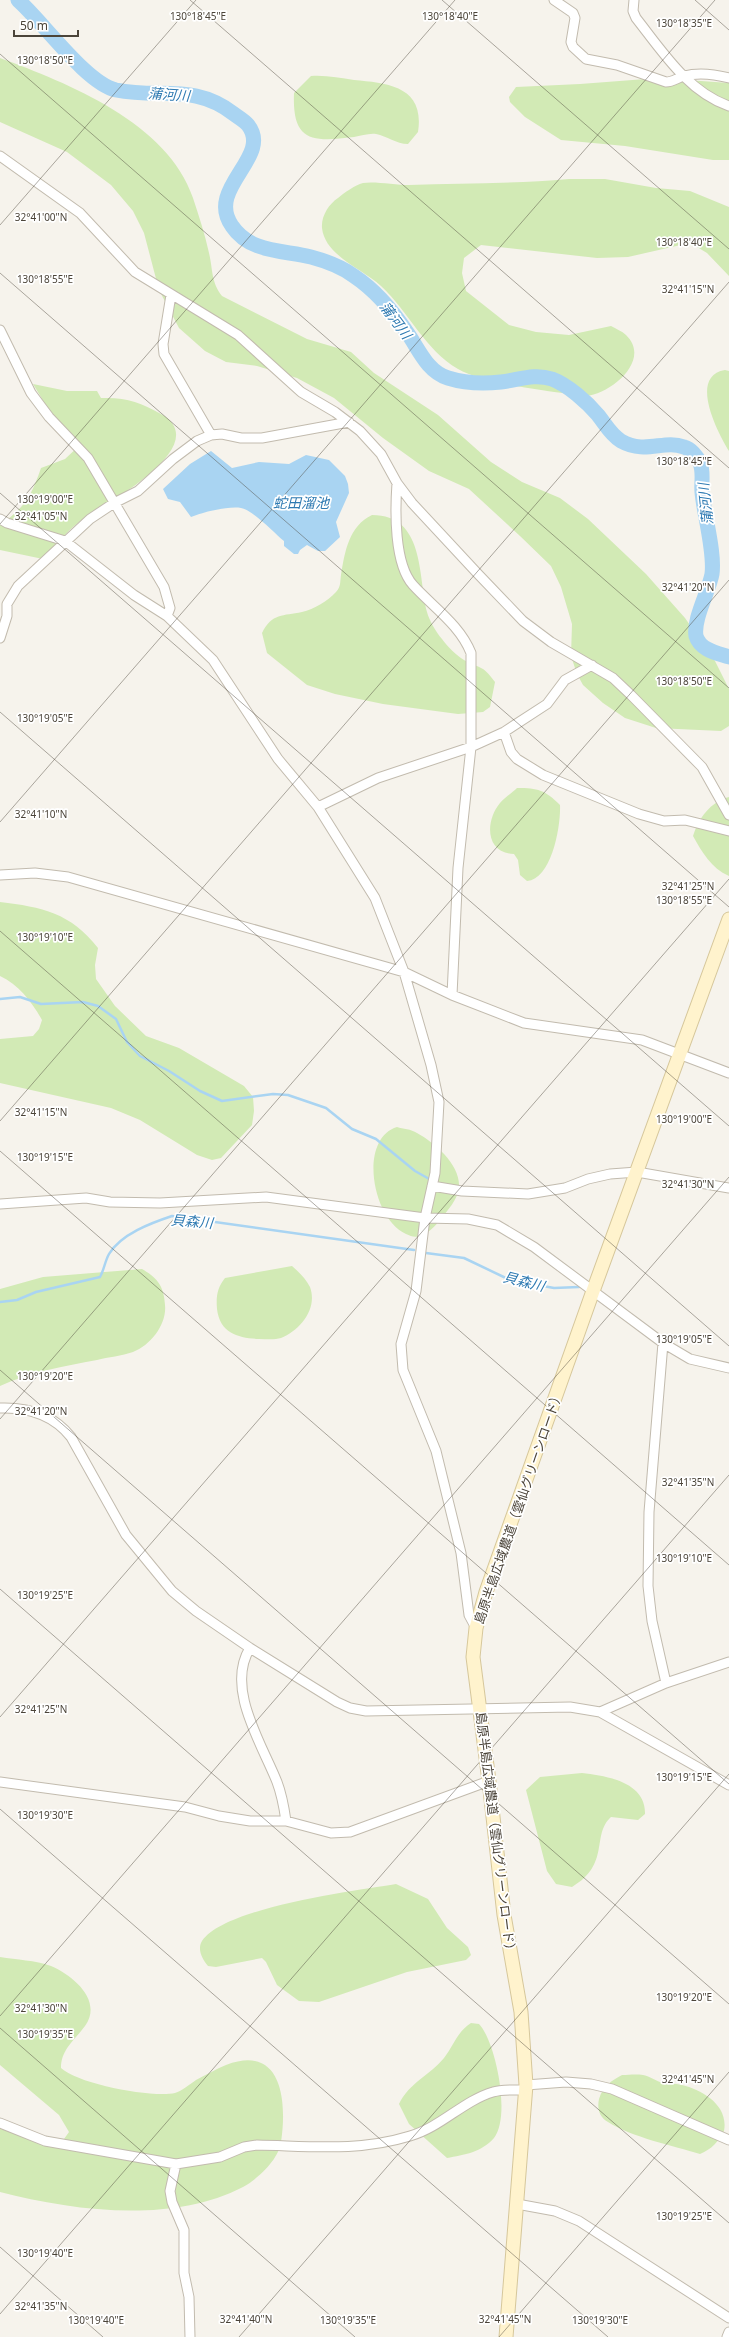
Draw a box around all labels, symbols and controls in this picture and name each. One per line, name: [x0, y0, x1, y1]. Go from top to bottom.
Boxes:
text: 130°18'45"E: [170, 9, 226, 23]
text: 130°18'40"E: [422, 9, 478, 23]
scale bar: [14, 12, 78, 38]
text: 130°18'35"E: [656, 16, 712, 30]
text: 50 m: [20, 17, 48, 34]
text: 130°18'50"E: [17, 53, 73, 67]
water label: 蒲河川: [147, 83, 193, 105]
text: 32°41'00"N: [15, 210, 67, 224]
text: 130°18'40"E: [656, 235, 712, 249]
text: 130°18'55"E: [17, 272, 73, 286]
text: 32°41'15"N: [662, 282, 714, 296]
water label: 蒲河川: [376, 298, 417, 344]
text: 130°18'45"E: [656, 454, 712, 468]
water label: 蒲河川: [693, 480, 717, 526]
text: 130°19'00"E: [17, 492, 73, 506]
water label: 蛇田溜池: [273, 493, 331, 512]
text: 32°41'05"N: [15, 509, 67, 523]
text: 32°41'20"N: [662, 580, 714, 594]
text: 130°18'50"E: [656, 674, 712, 688]
text: 130°19'05"E: [17, 711, 73, 725]
text: 32°41'10"N: [15, 807, 67, 821]
text: 32°41'25"N: [662, 879, 714, 893]
text: 130°18'55"E: [656, 893, 712, 907]
text: 130°19'10"E: [17, 930, 73, 944]
text: 32°41'15"N: [15, 1105, 67, 1119]
text: 130°19'00"E: [656, 1112, 712, 1126]
text: 130°19'15"E: [17, 1150, 73, 1164]
text: 32°41'30"N: [662, 1177, 714, 1191]
water label: 貝森川: [170, 1210, 216, 1232]
water label: 貝森川: [501, 1267, 549, 1296]
text: 130°19'05"E: [656, 1332, 712, 1346]
text: 130°19'20"E: [17, 1369, 73, 1383]
street label: 島原半島広域農道（雲仙グリーンロード）: [469, 1388, 567, 1626]
text: 32°41'20"N: [15, 1404, 67, 1418]
text: 32°41'35"N: [662, 1475, 714, 1489]
text: 130°19'10"E: [656, 1551, 712, 1565]
text: 130°19'25"E: [17, 1588, 73, 1602]
text: 32°41'25"N: [15, 1702, 67, 1716]
street label: 島原半島広域農道（雲仙グリーンロード）: [472, 1711, 520, 1957]
text: 130°19'15"E: [656, 1770, 712, 1784]
text: 130°19'30"E: [17, 1808, 73, 1822]
text: 130°19'20"E: [656, 1990, 712, 2004]
text: 32°41'30"N: [15, 2001, 67, 2015]
text: 130°19'35"E: [17, 2027, 73, 2041]
text: 32°41'45"N: [662, 2072, 714, 2086]
text: 130°19'25"E: [656, 2209, 712, 2223]
text: 130°19'40"E: [17, 2246, 73, 2260]
text: 32°41'35"N: [15, 2299, 67, 2313]
text: 32°41'40"N: [220, 2312, 272, 2326]
text: 32°41'45"N: [479, 2312, 531, 2326]
text: 130°19'40"E: [68, 2313, 124, 2327]
text: 130°19'35"E: [320, 2313, 376, 2327]
text: 130°19'30"E: [572, 2313, 628, 2327]

